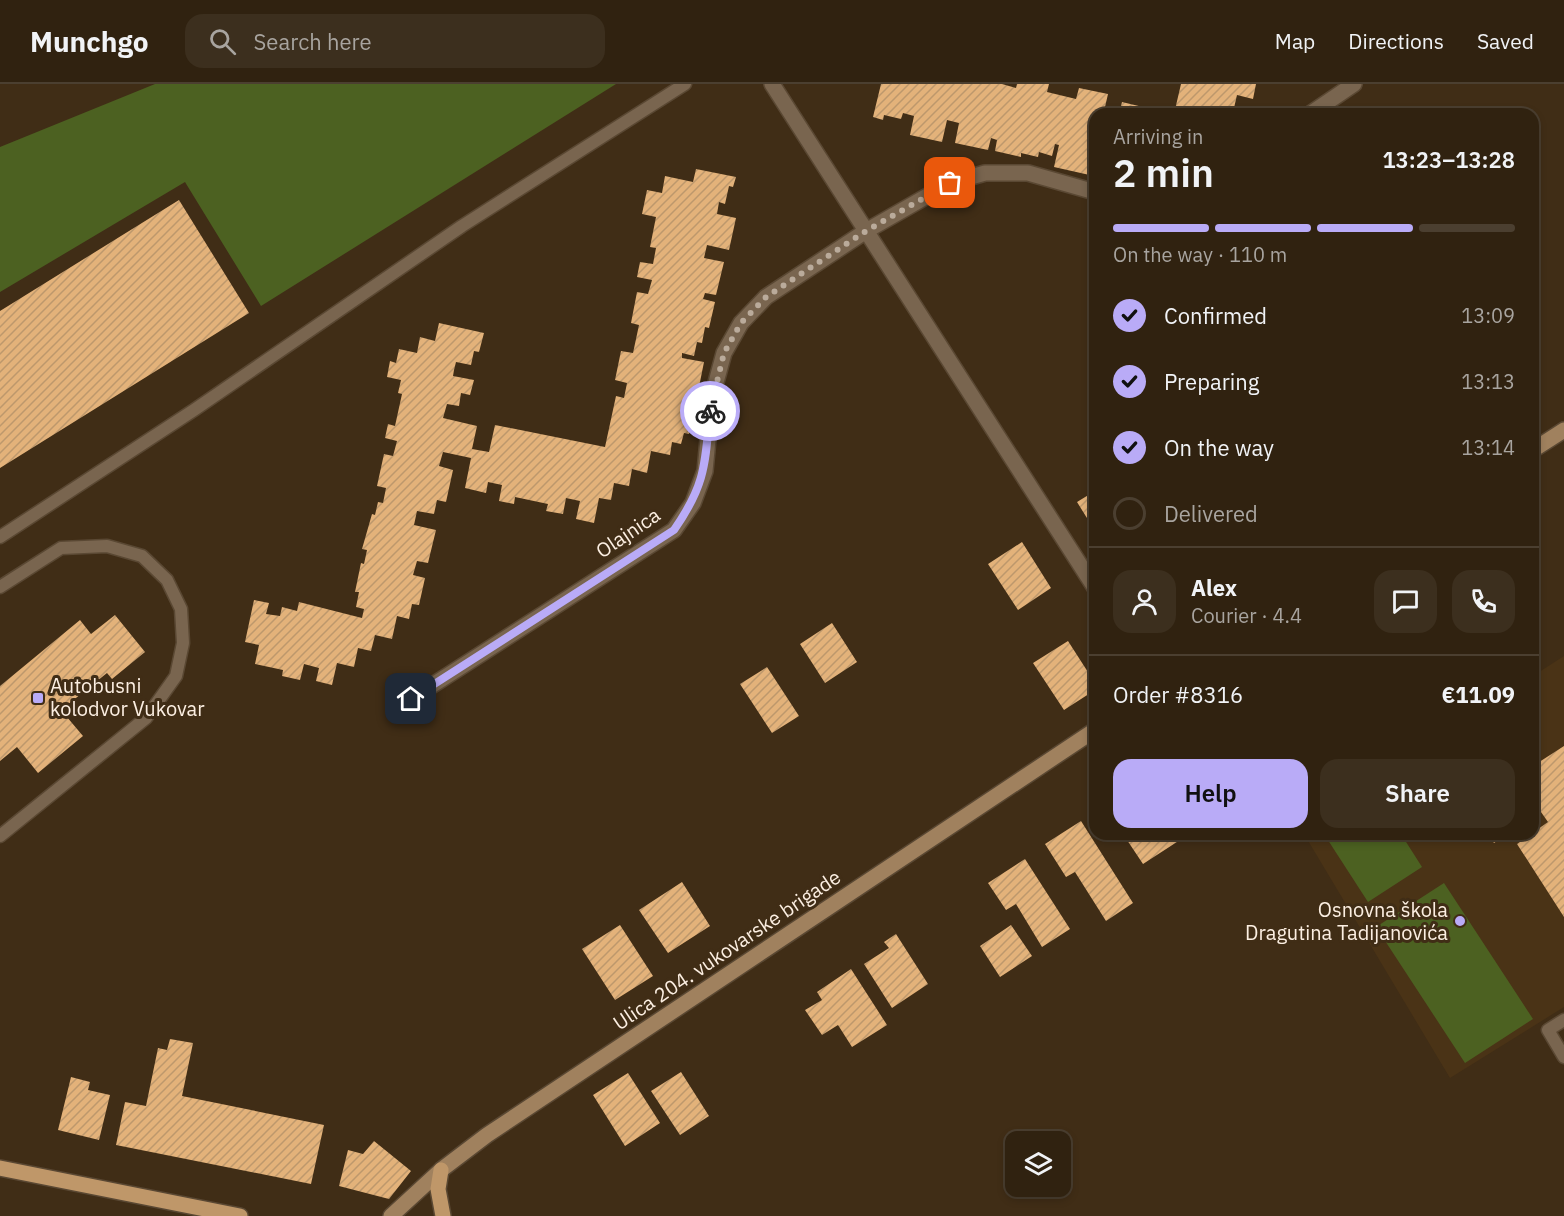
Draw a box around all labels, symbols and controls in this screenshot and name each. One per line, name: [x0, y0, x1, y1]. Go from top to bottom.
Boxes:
search box: [185, 14, 605, 68]
text: Munchgo: [30, 23, 149, 60]
icon: search: [206, 25, 239, 58]
text: Search here: [254, 27, 372, 56]
text: Map: [1275, 27, 1315, 55]
text: Directions: [1348, 27, 1444, 55]
text: Saved: [1477, 27, 1534, 55]
text: Arriving in: [1113, 123, 1203, 150]
text: 13:23–13:28: [1382, 145, 1515, 174]
text: 2 min: [1113, 147, 1214, 198]
pin: [924, 157, 975, 208]
icon: bag: [933, 166, 966, 199]
text: On the way · 110 m: [1113, 241, 1287, 268]
icon: check: [1113, 299, 1146, 332]
text: Confirmed: [1164, 301, 1267, 330]
text: 13:09: [1461, 302, 1515, 329]
icon: check: [1113, 365, 1146, 398]
text: Preparing: [1164, 367, 1259, 396]
text: 13:13: [1461, 368, 1515, 395]
courier: [680, 381, 740, 441]
icon: bike: [694, 395, 727, 428]
icon: check: [1113, 431, 1146, 464]
text: On the way: [1164, 433, 1274, 462]
text: 13:14: [1461, 434, 1515, 461]
text: Delivered: [1164, 499, 1258, 528]
street label: Olajnica: [590, 501, 666, 564]
button: person: [1113, 570, 1176, 633]
button: chat: [1374, 570, 1437, 633]
button: phone: [1452, 570, 1515, 633]
text: Alex: [1191, 573, 1237, 602]
text: Courier · 4.4: [1191, 602, 1302, 629]
place label: Autobusni kolodvor Vukovar: [50, 672, 205, 722]
pin: [385, 673, 436, 724]
text: Order #8316: [1113, 680, 1243, 709]
text: €11.09: [1442, 680, 1515, 709]
icon: home: [394, 682, 427, 715]
marker: Autobusni kolodvor Vukovar: [31, 691, 45, 705]
button: Help: [1113, 759, 1308, 828]
button: Share: [1320, 759, 1515, 828]
street label: Ulica 204. vukovarske brigade: [608, 863, 846, 1036]
place label: Osnovna škola Dragutina Tadijanovića: [1245, 896, 1448, 946]
marker: Osnovna škola Dragutina Tadijanovića: [1453, 914, 1467, 928]
map controls: [1005, 1131, 1071, 1197]
button: layers: [1005, 1131, 1071, 1197]

